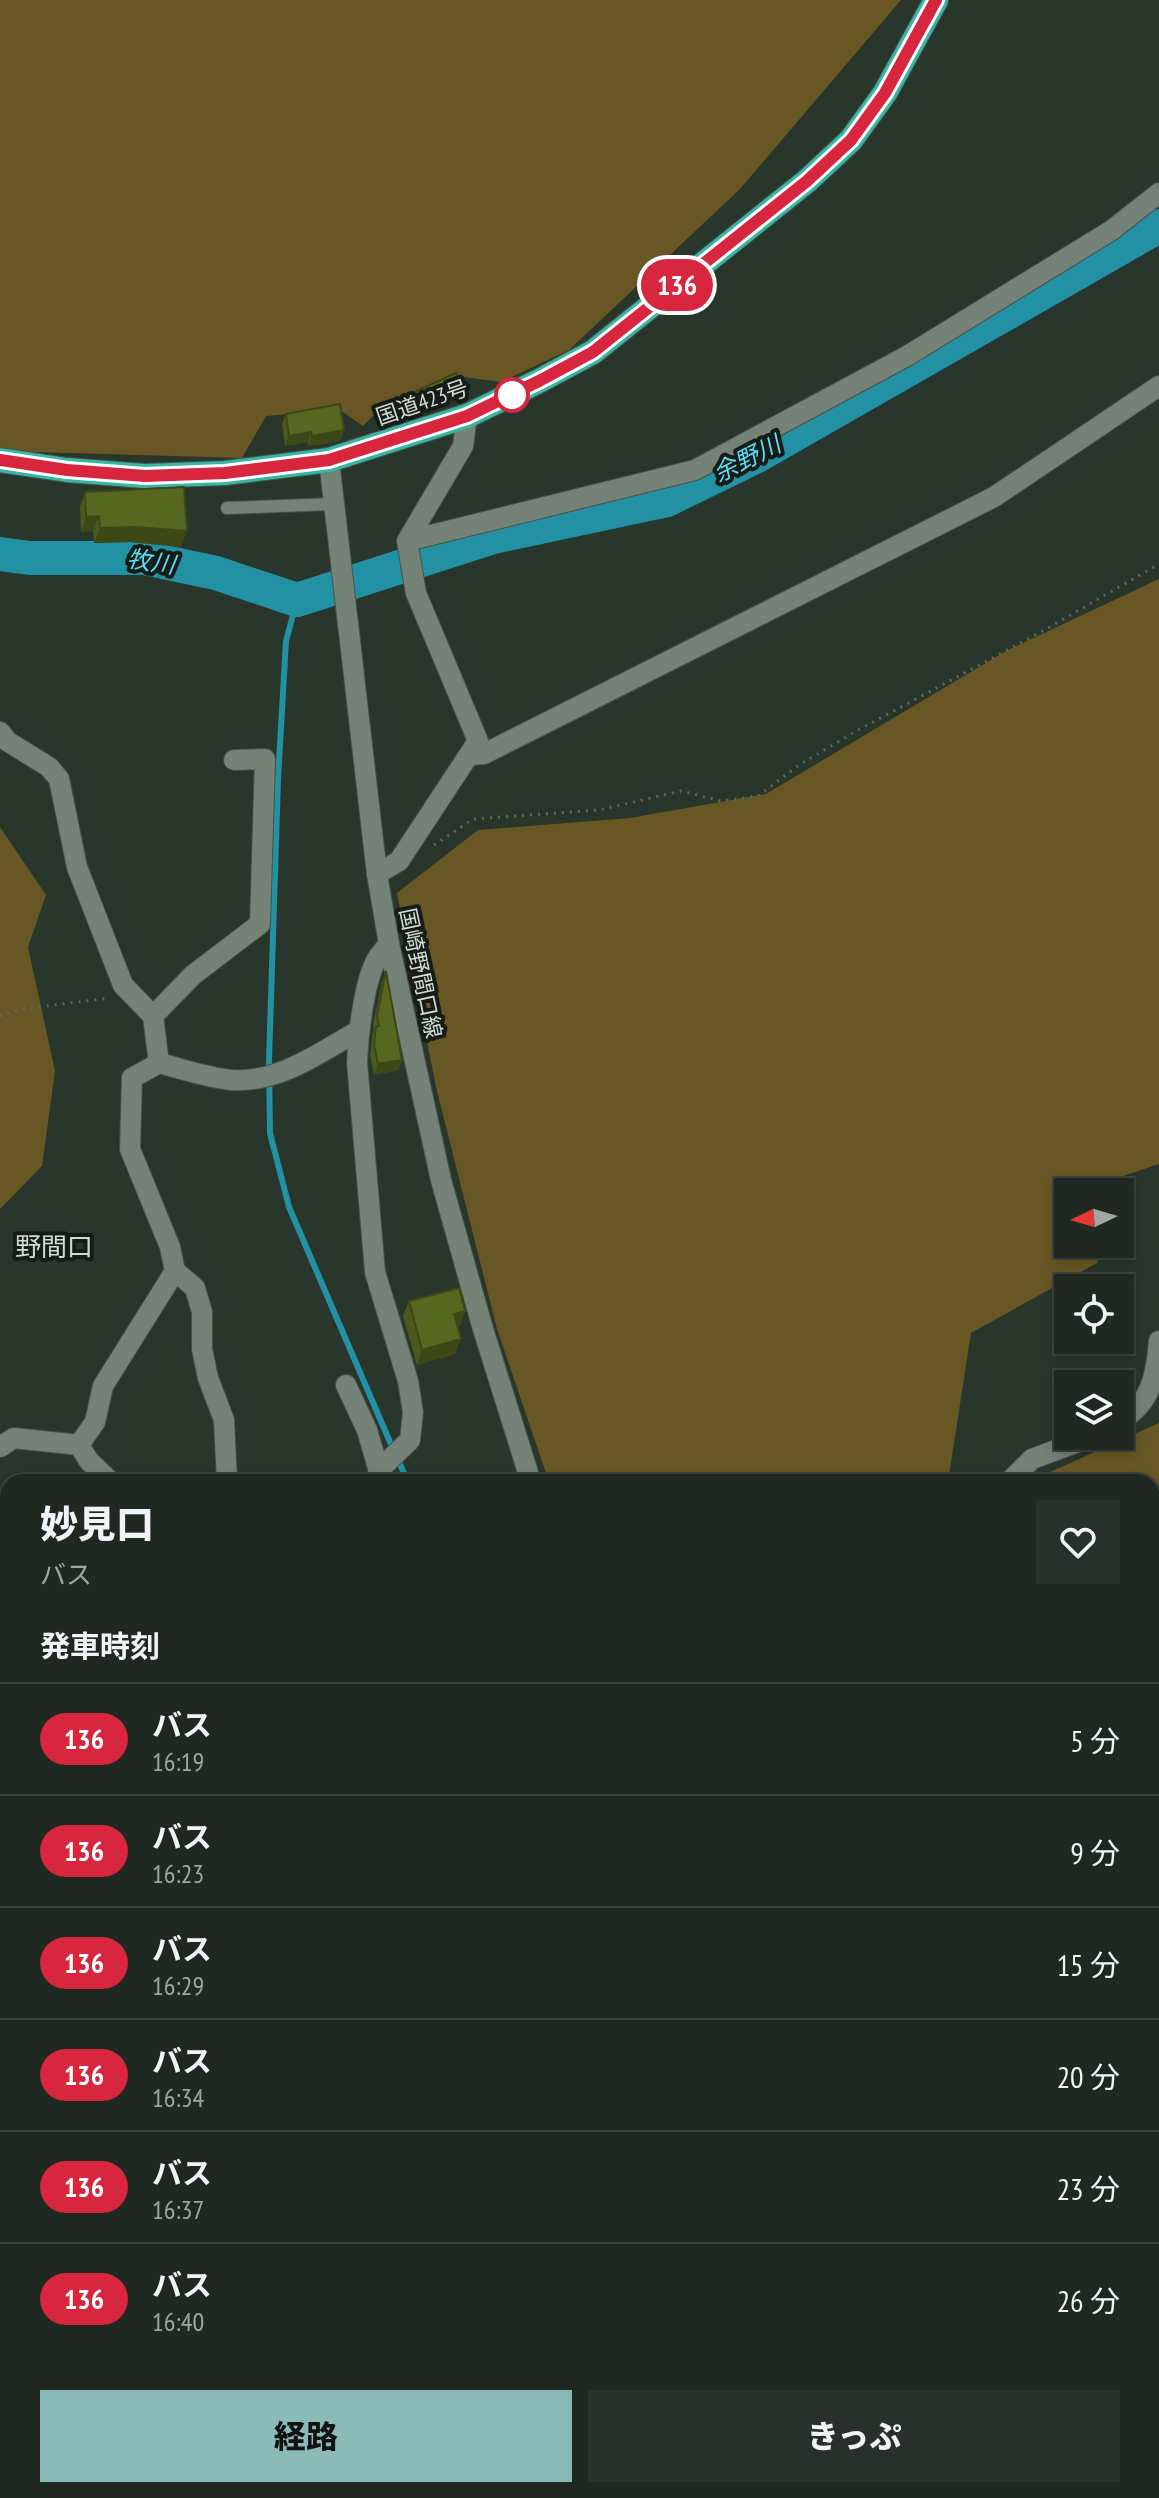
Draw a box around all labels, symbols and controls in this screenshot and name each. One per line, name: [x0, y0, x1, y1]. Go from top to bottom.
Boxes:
line badge: 136: [631, 259, 723, 311]
text: 136: [657, 266, 697, 303]
street label: 国道423号: [372, 373, 472, 431]
unlabelled marker: [495, 378, 529, 412]
water label: 余野川: [708, 427, 789, 489]
water label: 牧川: [125, 543, 180, 581]
street label: 国崎野間口線: [394, 906, 448, 1040]
north arrow: [1054, 1178, 1134, 1258]
map controls: [1054, 1178, 1134, 1450]
district label: 野間口: [15, 1230, 93, 1263]
button: locate: [1054, 1274, 1134, 1354]
button: layers: [1054, 1370, 1134, 1450]
text: 妙見口: [40, 1499, 154, 1548]
button: heart: [1036, 1500, 1120, 1584]
text: バス: [40, 1558, 92, 1591]
text: 発車時刻: [40, 1626, 160, 1665]
text: バス: [152, 1705, 212, 1744]
text: 136: [64, 1720, 104, 1757]
text: 5 分: [1070, 1721, 1120, 1760]
text: 16:19: [152, 1745, 204, 1778]
text: バス: [152, 1817, 212, 1856]
text: 136: [64, 1832, 104, 1869]
text: 9 分: [1070, 1833, 1120, 1872]
text: 16:23: [152, 1857, 204, 1890]
text: バス: [152, 1929, 212, 1968]
text: 136: [64, 1944, 104, 1981]
text: 15 分: [1057, 1945, 1120, 1984]
text: 16:29: [152, 1969, 204, 2002]
text: バス: [152, 2041, 212, 2080]
text: 136: [64, 2056, 104, 2093]
text: 20 分: [1057, 2057, 1120, 2096]
text: 16:34: [152, 2081, 204, 2114]
text: バス: [152, 2153, 212, 2192]
text: 136: [64, 2168, 104, 2205]
text: 23 分: [1057, 2169, 1120, 2208]
text: 16:37: [152, 2193, 204, 2226]
text: バス: [152, 2265, 212, 2304]
text: 136: [64, 2280, 104, 2317]
text: 26 分: [1057, 2281, 1120, 2320]
text: 16:40: [152, 2305, 204, 2338]
button: 経路: [40, 2390, 572, 2482]
button: きっぷ: [588, 2390, 1120, 2482]

